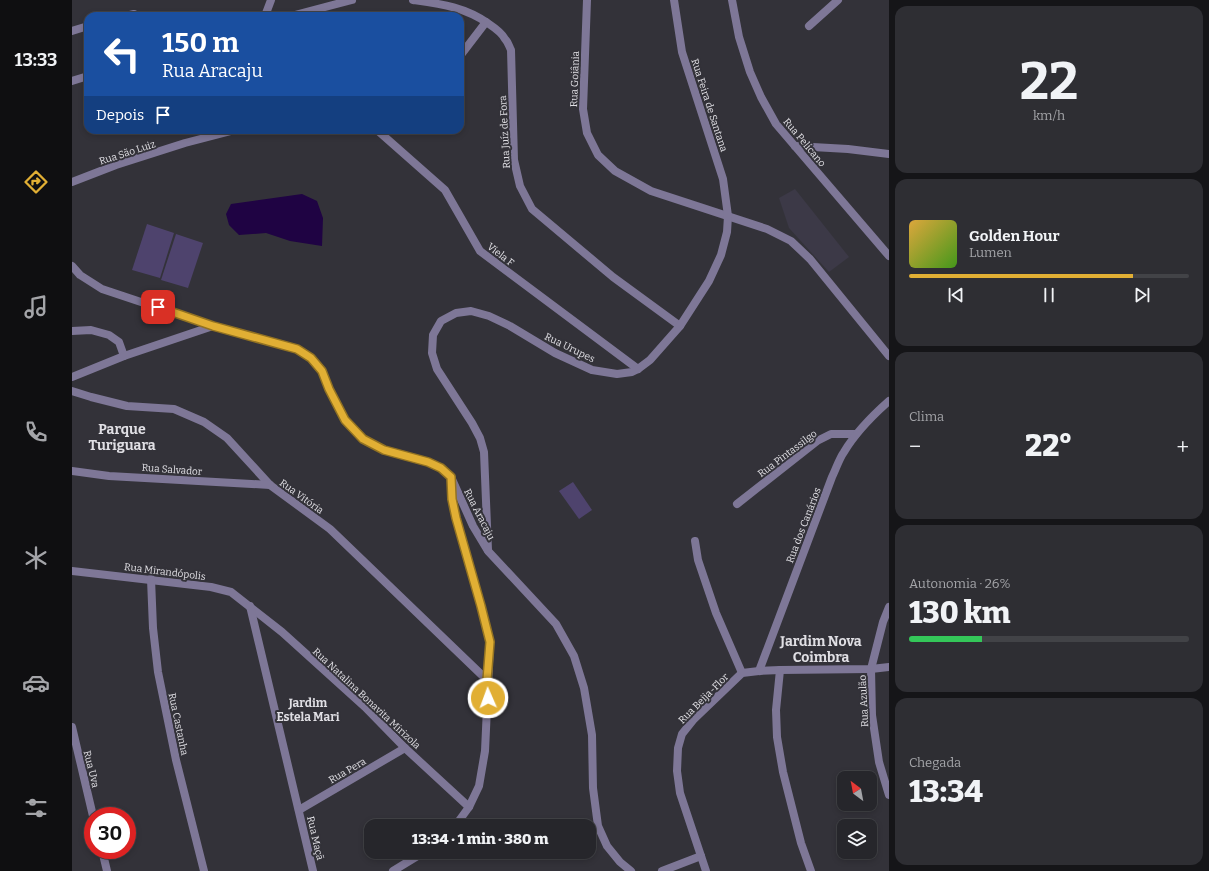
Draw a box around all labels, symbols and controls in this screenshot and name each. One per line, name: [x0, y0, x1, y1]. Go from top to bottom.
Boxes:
text: 150 m: [162, 26, 239, 59]
icon: left: [96, 28, 148, 80]
text: 13:33: [15, 49, 57, 71]
street label: Rua Goiânia: [567, 50, 582, 107]
text: 22: [1020, 50, 1078, 113]
street label: Rua Feira de Santana: [688, 57, 730, 154]
text: Rua Aracaju: [162, 60, 263, 82]
street label: Rua Juíz de Fora: [496, 95, 513, 169]
icon: arrive: [152, 104, 174, 126]
text: Depois: [96, 106, 144, 124]
text: km/h: [1033, 108, 1065, 123]
street label: Rua Pelicano: [780, 116, 828, 170]
street label: Rua São Luiz: [98, 138, 157, 168]
icon: directions: [22, 168, 50, 196]
text: Golden Hour: [969, 227, 1060, 245]
street label: Viela F: [485, 241, 516, 269]
text: Lumen: [969, 245, 1012, 260]
icon: previous: [945, 284, 967, 306]
icon: pause: [1038, 284, 1060, 306]
icon: next: [1131, 284, 1153, 306]
pin: [141, 290, 175, 324]
icon: music: [22, 293, 50, 321]
icon: arrive: [147, 296, 169, 318]
street label: Rua Urupes: [543, 331, 597, 365]
text: Clima: [909, 409, 944, 424]
icon: phone: [22, 418, 50, 446]
district label: Parque Turiguara: [89, 421, 156, 454]
street label: Rua Pintassilgo: [756, 428, 820, 480]
text: 22°: [1025, 428, 1073, 464]
text: −: [909, 433, 921, 460]
text: +: [1176, 433, 1189, 460]
street label: Rua Salvador: [141, 462, 203, 478]
street label: Rua Vitória: [277, 477, 326, 517]
street label: Rua dos Canários: [784, 486, 824, 565]
street label: Rua Aracaju: [461, 487, 497, 542]
icon: climate: [22, 544, 50, 572]
street label: Rua Mirandópolis: [123, 561, 206, 583]
text: Autonomia · 26%: [909, 576, 1010, 591]
text: 130 km: [909, 595, 1010, 631]
district label: Jardim Nova Coimbra: [779, 633, 862, 666]
street label: Rua Natalina Bonavita Mirizola: [310, 646, 423, 752]
icon: car: [22, 669, 50, 697]
street label: Rua Beija-Flor: [676, 671, 732, 726]
street label: Rua Azulão: [857, 674, 871, 727]
position arrow: [467, 677, 509, 719]
street label: Rua Castanha: [166, 692, 191, 757]
district label: Jardim Estela Mari: [276, 696, 340, 724]
street label: Rua Uva: [81, 749, 102, 790]
street label: Rua Pera: [327, 755, 369, 786]
text: Chegada: [909, 755, 961, 770]
north arrow: [837, 771, 877, 811]
map controls: [837, 771, 877, 859]
text: 13:34: [909, 774, 983, 810]
icon: filters: [22, 794, 50, 822]
speed limit sign: 30: [84, 807, 136, 859]
street label: Rua Maçã: [304, 815, 326, 862]
button: layers: [837, 819, 877, 859]
text: 13:34 · 1 min · 380 m: [412, 830, 548, 848]

